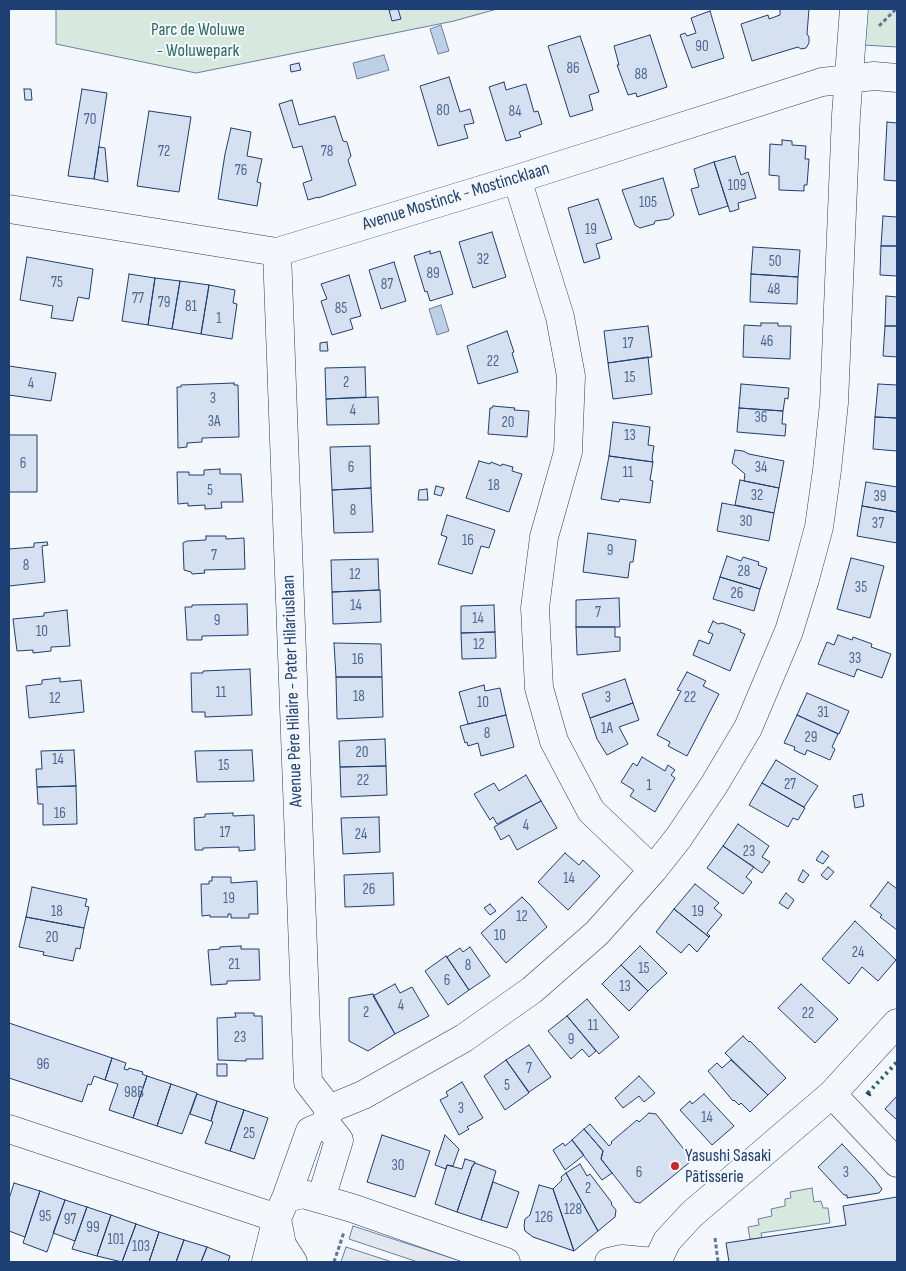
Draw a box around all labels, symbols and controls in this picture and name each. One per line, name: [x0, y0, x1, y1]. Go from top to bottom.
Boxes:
park label: Parc de Woluwe - Woluwepark: [151, 19, 245, 62]
house number: 90: [695, 38, 709, 56]
house number: 86: [566, 60, 580, 78]
house number: 88: [634, 66, 648, 84]
house number: 80: [436, 102, 450, 120]
house number: 84: [508, 103, 522, 121]
house number: 70: [84, 111, 96, 129]
house number: 72: [158, 143, 170, 161]
house number: 78: [321, 143, 333, 161]
street label: Avenue Mostinck - Mostincklaan: [360, 158, 552, 236]
house number: 76: [235, 162, 247, 180]
house number: 109: [728, 177, 746, 195]
house number: 105: [639, 194, 657, 212]
house number: 19: [585, 221, 597, 239]
house number: 32: [477, 251, 489, 269]
house number: 50: [769, 253, 781, 271]
house number: 89: [426, 265, 440, 283]
house number: 75: [51, 274, 63, 292]
house number: 87: [381, 276, 393, 294]
house number: 48: [768, 281, 780, 299]
house number: 77: [132, 290, 144, 308]
house number: 79: [158, 294, 170, 312]
house number: 81: [185, 298, 197, 316]
house number: 85: [335, 300, 347, 318]
house number: 1: [216, 310, 222, 328]
house number: 46: [761, 333, 773, 351]
house number: 17: [622, 335, 634, 353]
house number: 22: [487, 353, 499, 371]
house number: 15: [624, 369, 636, 387]
house number: 2: [343, 374, 349, 392]
house number: 4: [28, 375, 34, 393]
house number: 3: [210, 390, 216, 408]
house number: 4: [350, 402, 356, 420]
house number: 36: [755, 409, 767, 427]
house number: 3A: [208, 413, 220, 431]
house number: 20: [502, 414, 514, 432]
house number: 13: [624, 427, 636, 445]
house number: 6: [20, 455, 26, 473]
house number: 6: [348, 459, 354, 477]
house number: 34: [755, 459, 767, 477]
house number: 11: [623, 464, 633, 482]
house number: 18: [488, 477, 500, 495]
house number: 5: [207, 482, 213, 500]
house number: 32: [751, 487, 763, 505]
house number: 39: [874, 488, 886, 506]
house number: 8: [350, 502, 356, 520]
house number: 30: [740, 513, 752, 531]
house number: 37: [872, 515, 884, 533]
house number: 16: [462, 532, 474, 550]
house number: 9: [607, 542, 613, 560]
house number: 7: [211, 547, 217, 565]
house number: 8: [23, 557, 29, 575]
house number: 28: [738, 563, 750, 581]
house number: 12: [349, 566, 361, 584]
street label: Avenue Père Hilaire - Pater Hilariuslaan: [278, 575, 308, 807]
house number: 35: [855, 579, 867, 597]
house number: 26: [731, 585, 743, 603]
house number: 14: [350, 597, 362, 615]
house number: 7: [595, 604, 601, 622]
house number: 14: [472, 610, 484, 628]
house number: 9: [214, 612, 220, 630]
house number: 10: [36, 623, 48, 641]
house number: 12: [473, 636, 485, 654]
house number: 33: [849, 650, 861, 668]
house number: 16: [352, 651, 364, 669]
house number: 11: [216, 684, 226, 702]
house number: 18: [353, 688, 365, 706]
house number: 3: [605, 689, 611, 707]
house number: 22: [684, 689, 696, 707]
house number: 12: [49, 690, 61, 708]
house number: 10: [477, 694, 489, 712]
house number: 31: [817, 704, 829, 722]
house number: 1A: [601, 720, 613, 738]
house number: 8: [484, 725, 490, 743]
house number: 29: [805, 729, 817, 747]
house number: 20: [356, 744, 368, 762]
house number: 14: [52, 751, 64, 769]
house number: 15: [218, 757, 230, 775]
house number: 22: [357, 772, 369, 790]
house number: 27: [784, 776, 796, 794]
house number: 1: [646, 777, 652, 795]
house number: 16: [54, 805, 66, 823]
house number: 4: [523, 817, 529, 835]
house number: 17: [219, 824, 231, 842]
house number: 24: [355, 826, 367, 844]
house number: 23: [743, 843, 755, 861]
house number: 14: [563, 870, 575, 888]
house number: 26: [363, 881, 375, 899]
house number: 19: [223, 890, 235, 908]
house number: 18: [51, 903, 63, 921]
house number: 19: [692, 903, 704, 921]
house number: 12: [516, 908, 528, 926]
house number: 10: [494, 927, 506, 945]
house number: 20: [46, 929, 58, 947]
house number: 24: [852, 944, 864, 962]
house number: 21: [228, 956, 240, 974]
house number: 8: [465, 957, 471, 975]
house number: 15: [638, 960, 650, 978]
house number: 6: [444, 972, 450, 990]
house number: 13: [619, 978, 631, 996]
house number: 4: [398, 997, 404, 1015]
house number: 2: [363, 1004, 369, 1022]
house number: 22: [802, 1005, 814, 1023]
house number: 11: [588, 1017, 598, 1035]
house number: 23: [234, 1029, 246, 1047]
house number: 9: [568, 1031, 574, 1049]
house number: 96: [36, 1056, 50, 1074]
house number: 7: [526, 1060, 532, 1078]
house number: 5: [504, 1077, 510, 1095]
house number: 98B: [124, 1084, 144, 1102]
house number: 3: [458, 1100, 464, 1118]
house number: 14: [701, 1109, 713, 1127]
house number: 25: [243, 1125, 255, 1143]
place label: Yasushi Sasaki Pâtisserie: [685, 1145, 771, 1188]
house number: 30: [392, 1157, 404, 1175]
marker: Yasushi Sasaki Pâtisserie: [669, 1160, 681, 1172]
house number: 6: [636, 1164, 642, 1182]
house number: 3: [843, 1164, 849, 1182]
house number: 2: [585, 1180, 591, 1198]
house number: 128: [564, 1201, 582, 1219]
house number: 95: [39, 1208, 51, 1226]
house number: 126: [535, 1209, 553, 1227]
house number: 97: [64, 1211, 76, 1229]
house number: 99: [86, 1219, 100, 1237]
house number: 101: [107, 1231, 125, 1249]
house number: 103: [132, 1238, 150, 1256]

